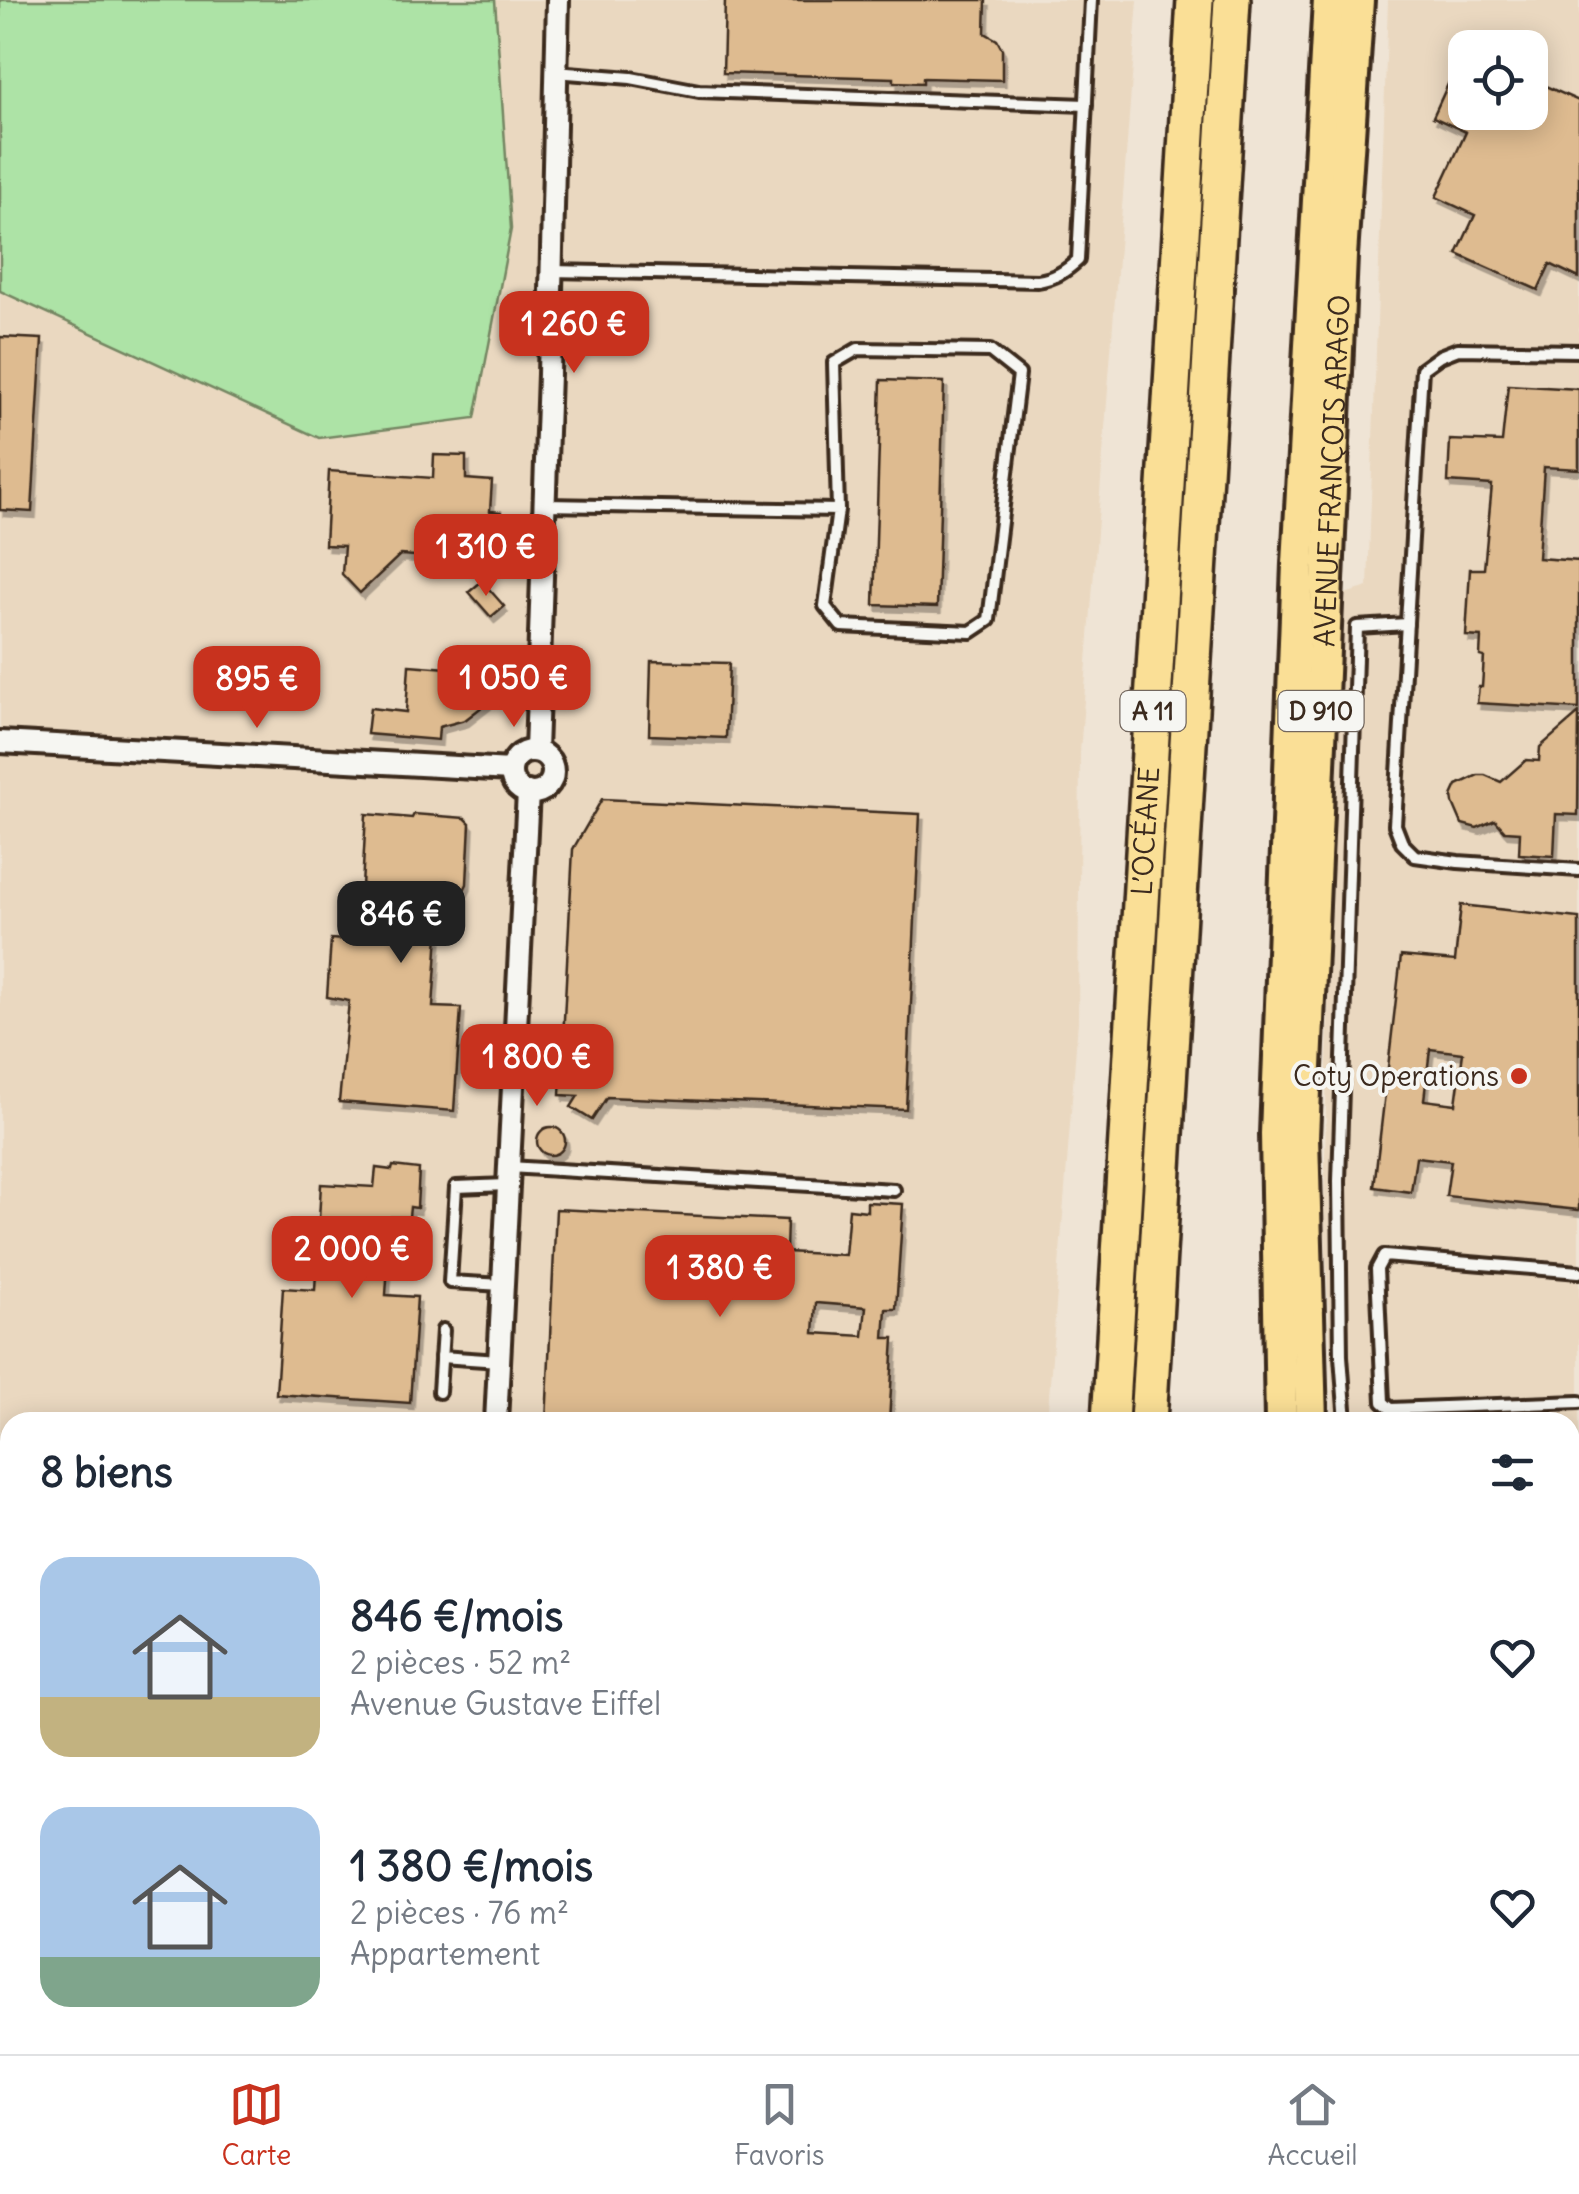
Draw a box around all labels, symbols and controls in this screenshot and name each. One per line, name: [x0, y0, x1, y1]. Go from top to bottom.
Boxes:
map controls: [1448, 30, 1548, 130]
button: locate: [1448, 30, 1548, 130]
pin: 1 260 €: [482, 291, 666, 376]
street label: AVENUE FRANÇOIS ARAGO: [1306, 294, 1357, 648]
text: 1 260 €: [521, 303, 627, 344]
pin: 1 310 €: [394, 514, 578, 599]
text: 1 310 €: [436, 526, 536, 567]
pin: 1 050 €: [422, 645, 606, 730]
pin: 895 €: [187, 646, 327, 731]
text: 1 050 €: [459, 657, 569, 698]
text: 895 €: [215, 658, 299, 699]
road number: A 11: [1120, 691, 1186, 731]
road number: D 910: [1278, 691, 1364, 731]
street label: L’OCÉANE: [1124, 766, 1167, 897]
pin: 846 €: [331, 881, 471, 966]
text: 846 €: [359, 893, 443, 934]
pin: 1 800 €: [445, 1024, 629, 1109]
text: 1 800 €: [482, 1036, 592, 1077]
place label: Coty Operations: [1293, 1058, 1499, 1094]
marker: Coty Operations: [1508, 1065, 1530, 1087]
pin: 2 000 €: [260, 1216, 444, 1301]
text: 2 000 €: [294, 1228, 410, 1269]
pin: 1 380 €: [628, 1235, 812, 1320]
text: 1 380 €: [667, 1247, 773, 1288]
icon: filters: [1485, 1445, 1540, 1500]
text: 8 biens: [40, 1446, 173, 1498]
text: 846 €/mois: [350, 1590, 563, 1642]
icon: home: [120, 1597, 240, 1717]
icon: heart: [1485, 1630, 1540, 1685]
text: 2 pièces · 52 m²: [350, 1642, 571, 1683]
text: Avenue Gustave Eiffel: [350, 1683, 661, 1724]
text: 1 380 €/mois: [350, 1840, 593, 1892]
icon: home: [120, 1847, 240, 1967]
icon: heart: [1485, 1880, 1540, 1935]
text: 2 pièces · 76 m²: [350, 1892, 569, 1933]
text: Appartement: [350, 1933, 540, 1974]
tab: Carte: [221, 2077, 291, 2173]
tab: Favoris: [734, 2077, 825, 2173]
tab: Accueil: [1267, 2077, 1358, 2173]

